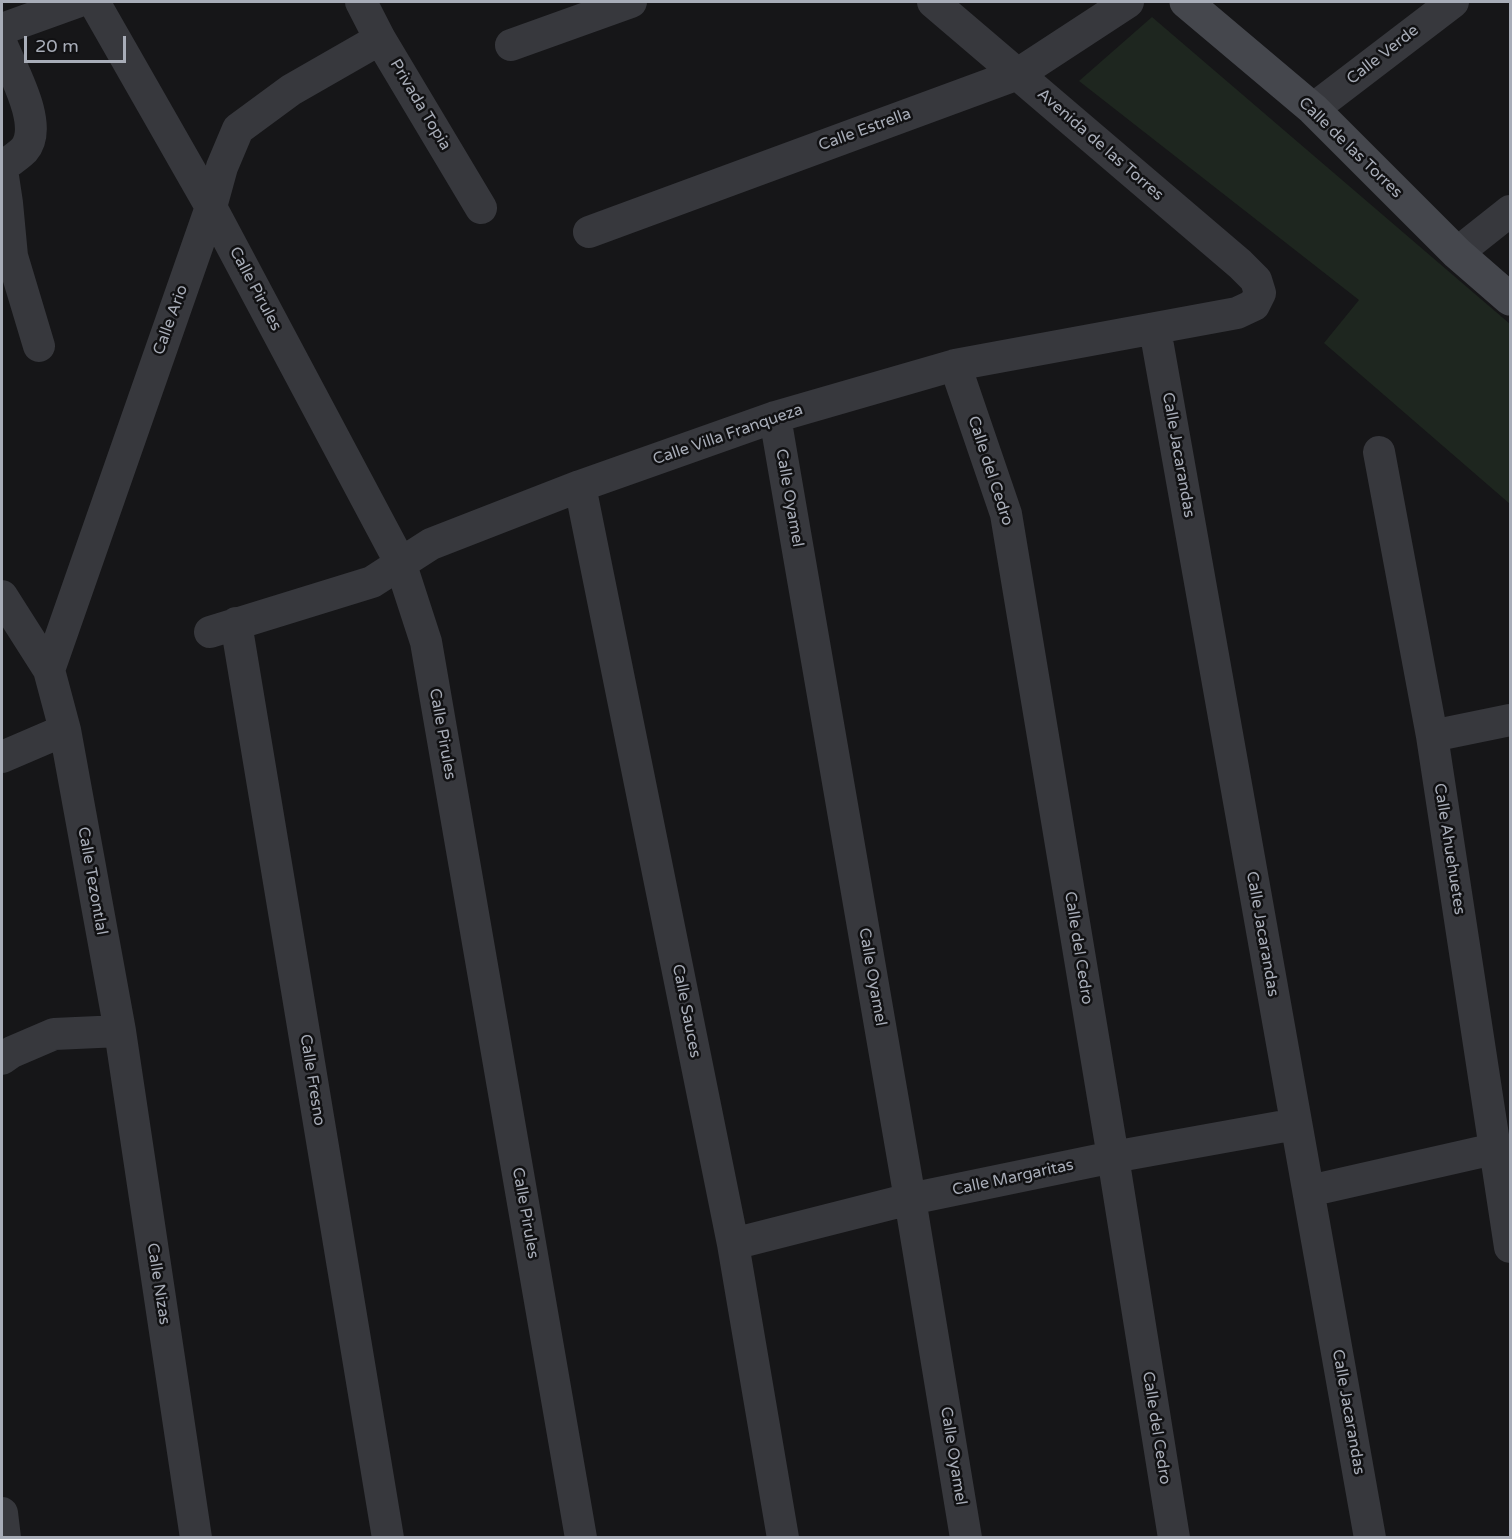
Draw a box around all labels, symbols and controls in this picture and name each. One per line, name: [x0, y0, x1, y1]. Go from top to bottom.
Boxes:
street label: Calle Verde: [1343, 21, 1423, 89]
scale bar: [27, 24, 129, 62]
text: 20 m: [35, 35, 79, 57]
street label: Privada Topia: [385, 56, 455, 154]
street label: Avenida de las Torres: [1033, 85, 1167, 205]
street label: Calle de las Torres: [1294, 94, 1406, 202]
street label: Calle Estrella: [816, 104, 914, 156]
street label: Calle Pirules: [225, 244, 285, 334]
street label: Calle Ario: [149, 282, 193, 358]
street label: Calle Jacarandas: [1158, 391, 1198, 519]
street label: Calle Villa Franqueza: [650, 400, 806, 470]
street label: Calle del Cedro: [963, 414, 1017, 528]
street label: Calle Oyamel: [771, 447, 807, 549]
street label: Calle Pirules: [425, 687, 459, 781]
street label: Calle Ahuehuetes: [1429, 782, 1469, 916]
street label: Calle Tezontlal: [73, 825, 111, 937]
street label: Calle Jacarandas: [1242, 870, 1282, 998]
street label: Calle del Cedro: [1060, 890, 1096, 1006]
street label: Calle Oyamel: [854, 926, 890, 1028]
street label: Calle Sauces: [668, 963, 704, 1059]
street label: Calle Fresno: [295, 1033, 329, 1127]
street label: Calle Margaritas: [951, 1156, 1075, 1200]
street label: Calle Pirules: [508, 1166, 542, 1260]
street label: Calle Nizas: [142, 1242, 174, 1326]
street label: Calle Jacarandas: [1328, 1348, 1368, 1476]
street label: Calle del Cedro: [1138, 1370, 1174, 1486]
street label: Calle Oyamel: [936, 1405, 970, 1507]

